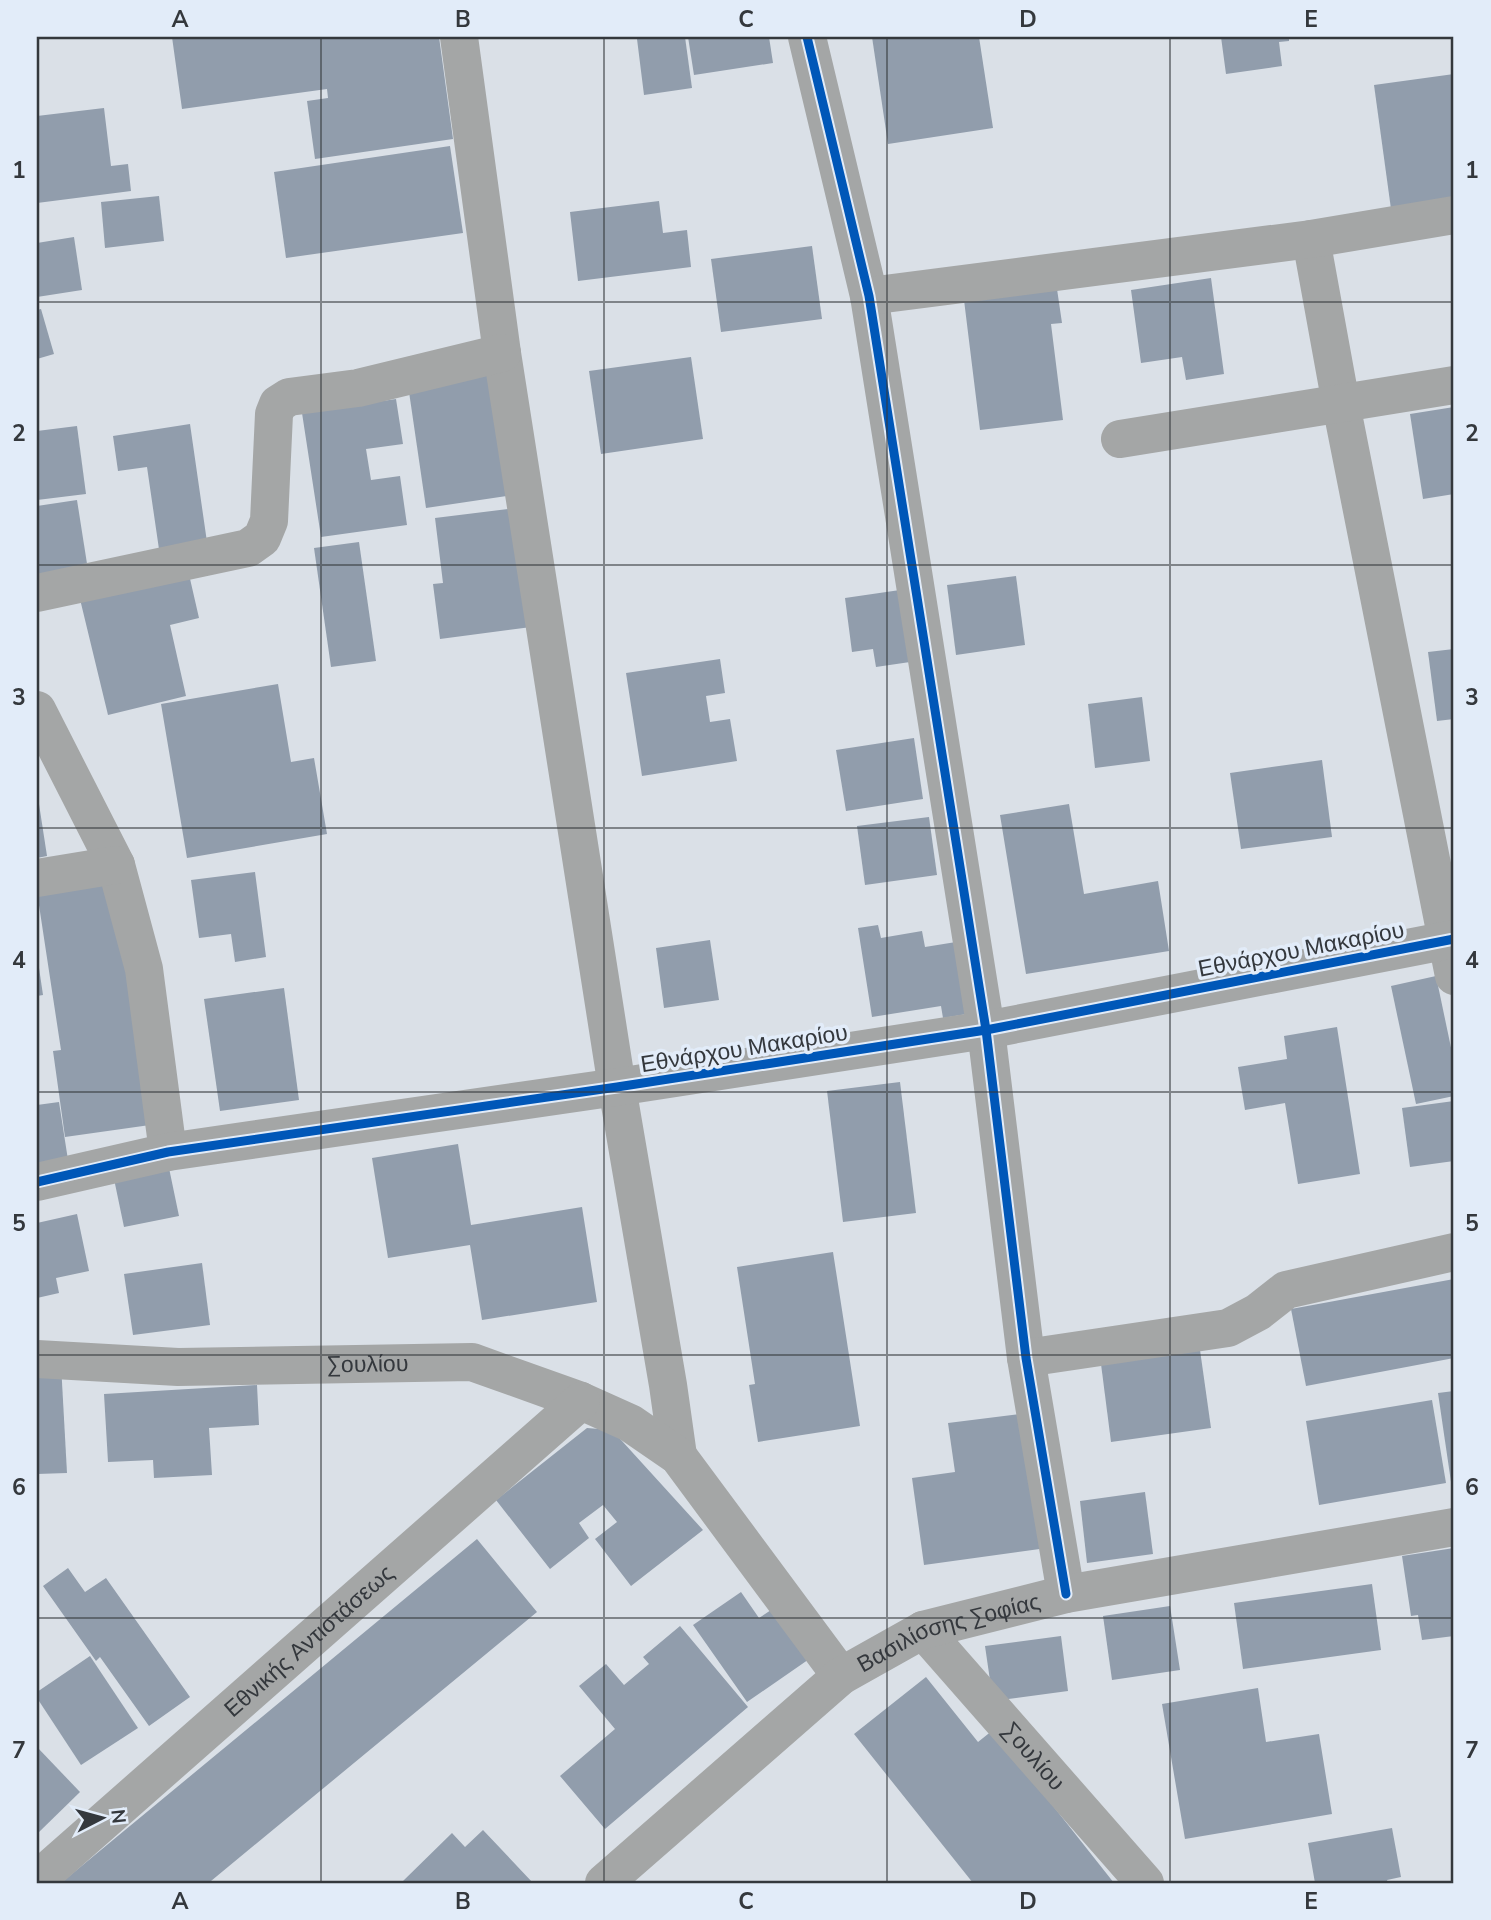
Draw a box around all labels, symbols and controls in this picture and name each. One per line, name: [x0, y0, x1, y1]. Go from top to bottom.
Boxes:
text: A: [171, 4, 189, 35]
text: B: [455, 4, 471, 35]
text: C: [738, 4, 754, 35]
text: D: [1019, 4, 1037, 35]
text: E: [1304, 4, 1318, 35]
text: 1: [12, 155, 26, 186]
text: 1: [1465, 155, 1479, 186]
text: 2: [12, 418, 26, 449]
text: 2: [1465, 418, 1479, 449]
text: 3: [12, 682, 26, 713]
text: 3: [1465, 682, 1479, 713]
street label: Εθνάρχου Μακαρίου: [1195, 914, 1407, 985]
text: 4: [12, 945, 26, 976]
text: 4: [1465, 945, 1479, 976]
street label: Εθνάρχου Μακαρίου: [638, 1017, 850, 1080]
text: 5: [12, 1208, 26, 1239]
text: 5: [1465, 1208, 1479, 1239]
street label: Σουλίου: [327, 1348, 409, 1380]
text: 6: [12, 1472, 26, 1503]
text: 6: [1465, 1472, 1479, 1503]
street label: Εθνικής Αντιστάσεως: [218, 1558, 401, 1724]
street label: Βασιλίσσης Σοφίας: [851, 1586, 1044, 1680]
street label: Σουλίου: [995, 1716, 1072, 1797]
text: 7: [12, 1735, 26, 1766]
text: 7: [1465, 1735, 1479, 1766]
north arrow: [66, 1784, 136, 1854]
text: N: [104, 1808, 132, 1825]
text: A: [171, 1886, 189, 1917]
text: B: [455, 1886, 471, 1917]
text: C: [738, 1886, 754, 1917]
text: D: [1019, 1886, 1037, 1917]
text: E: [1304, 1886, 1318, 1917]

